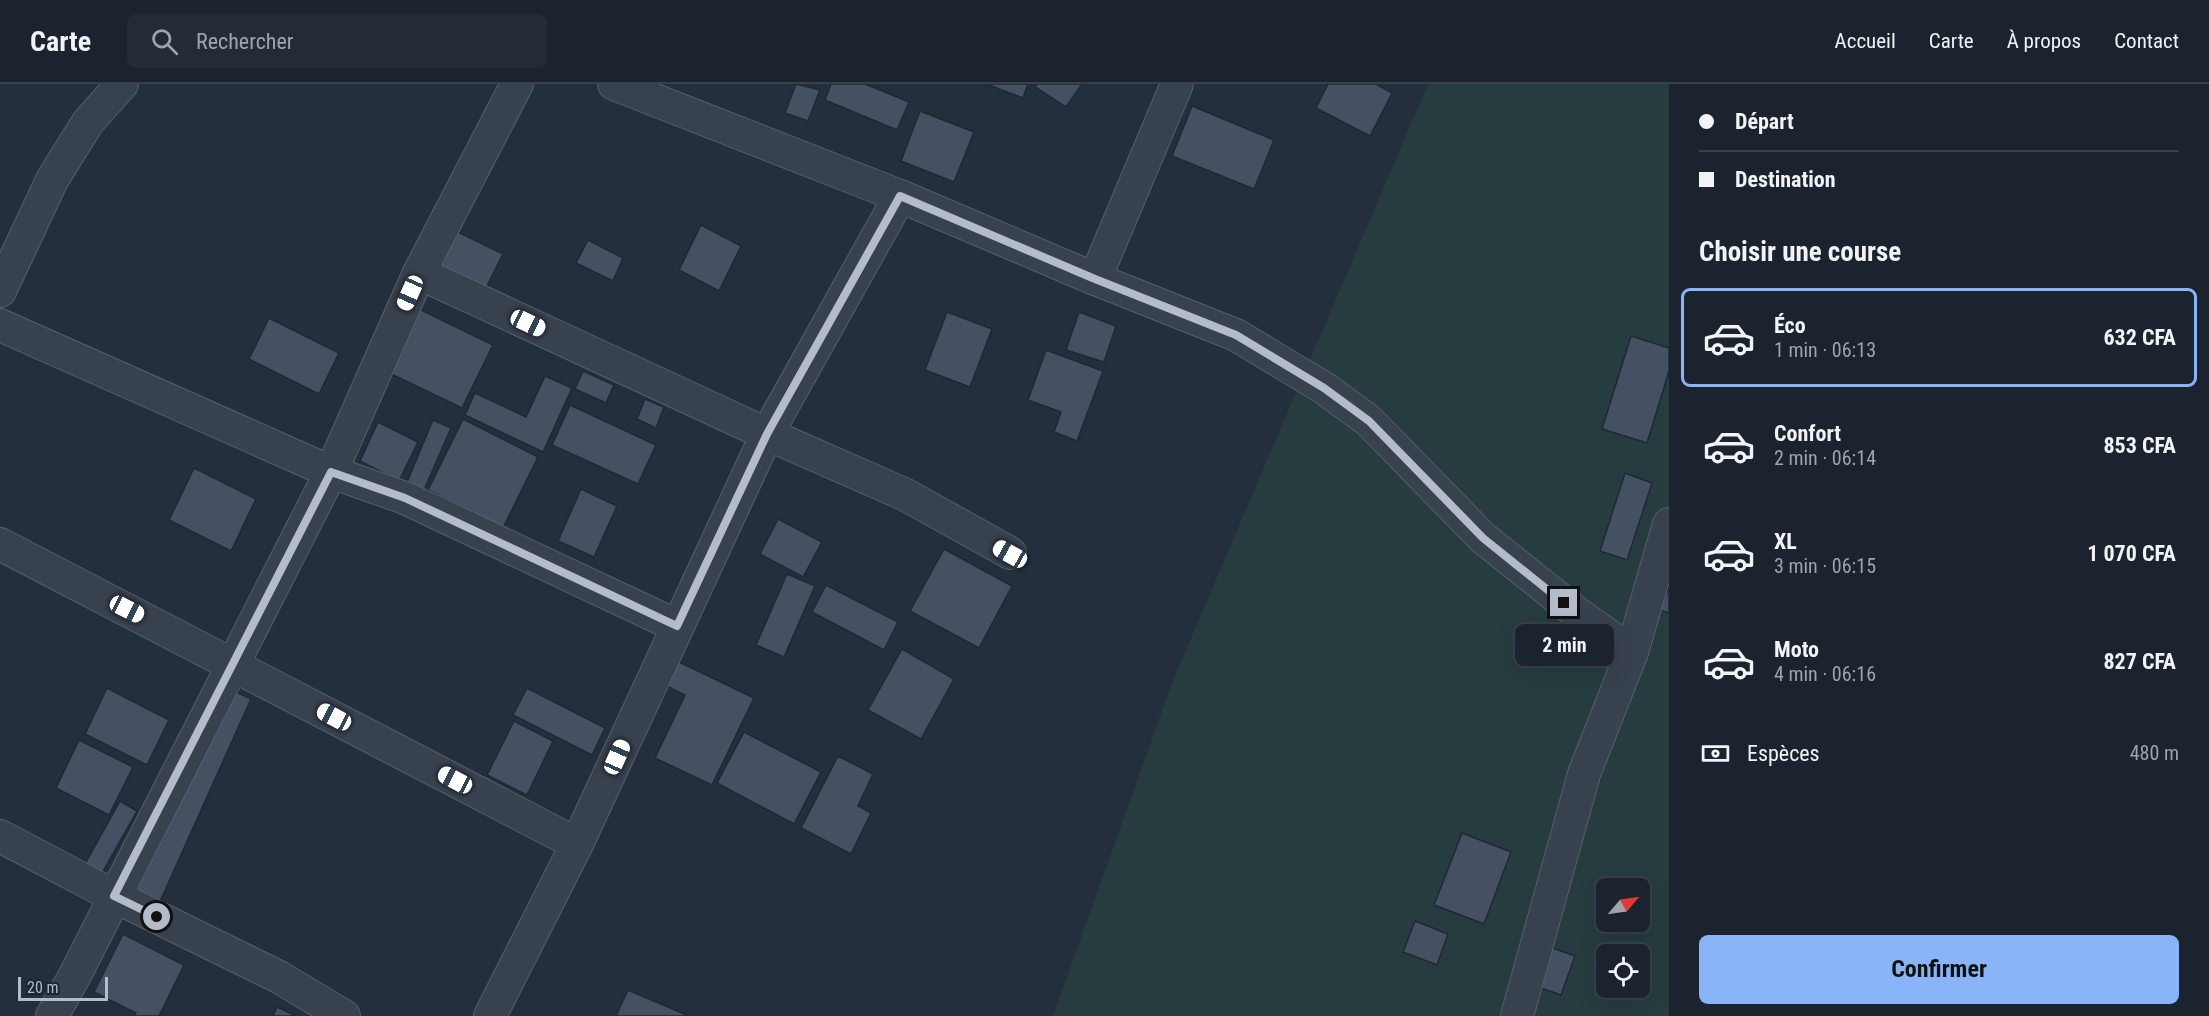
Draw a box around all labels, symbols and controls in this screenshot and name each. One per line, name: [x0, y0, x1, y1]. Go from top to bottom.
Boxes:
search box: [127, 14, 547, 68]
text: Carte: [30, 25, 91, 58]
icon: search: [148, 25, 181, 58]
text: Rechercher: [196, 29, 293, 54]
text: Accueil: [1835, 29, 1896, 53]
text: Carte: [1929, 29, 1974, 53]
text: À propos: [2007, 29, 2081, 53]
text: Contact: [2114, 29, 2179, 53]
text: Départ: [1735, 109, 1794, 134]
text: Destination: [1735, 167, 1836, 192]
text: Choisir une course: [1699, 236, 1901, 268]
car: [394, 273, 426, 313]
car: [508, 307, 548, 339]
icon: car: [1702, 311, 1756, 365]
text: Éco: [1774, 313, 1806, 338]
text: 632 CFA: [2103, 325, 2176, 350]
text: 1 min · 06:13: [1774, 338, 1876, 362]
icon: car: [1702, 419, 1756, 473]
text: Confort: [1774, 421, 1841, 446]
text: 853 CFA: [2103, 433, 2176, 458]
text: 2 min · 06:14: [1774, 446, 1876, 470]
icon: car: [1702, 527, 1756, 581]
text: XL: [1774, 529, 1797, 554]
car: [990, 537, 1030, 571]
text: 1 070 CFA: [2087, 541, 2176, 566]
text: 3 min · 06:15: [1774, 554, 1876, 578]
route end: [1550, 589, 1577, 616]
car: [107, 593, 147, 625]
callout: 2 min: [1514, 624, 1614, 666]
text: 2 min: [1542, 633, 1587, 657]
icon: car: [1702, 635, 1756, 689]
text: Moto: [1774, 637, 1819, 662]
text: 827 CFA: [2103, 649, 2176, 674]
text: 4 min · 06:16: [1774, 662, 1876, 686]
car: [314, 701, 354, 733]
car: [601, 737, 633, 777]
icon: cash: [1699, 737, 1732, 770]
text: Espèces: [1747, 741, 1820, 766]
text: 480 m: [2130, 741, 2179, 765]
car: [435, 764, 475, 796]
north arrow: [1596, 878, 1650, 932]
map controls: [1596, 878, 1650, 998]
route start: [143, 903, 170, 930]
button: Confirmer: [1699, 935, 2179, 1004]
button: locate: [1596, 944, 1650, 998]
scale bar: [18, 974, 108, 1002]
text: 20 m: [27, 978, 59, 997]

